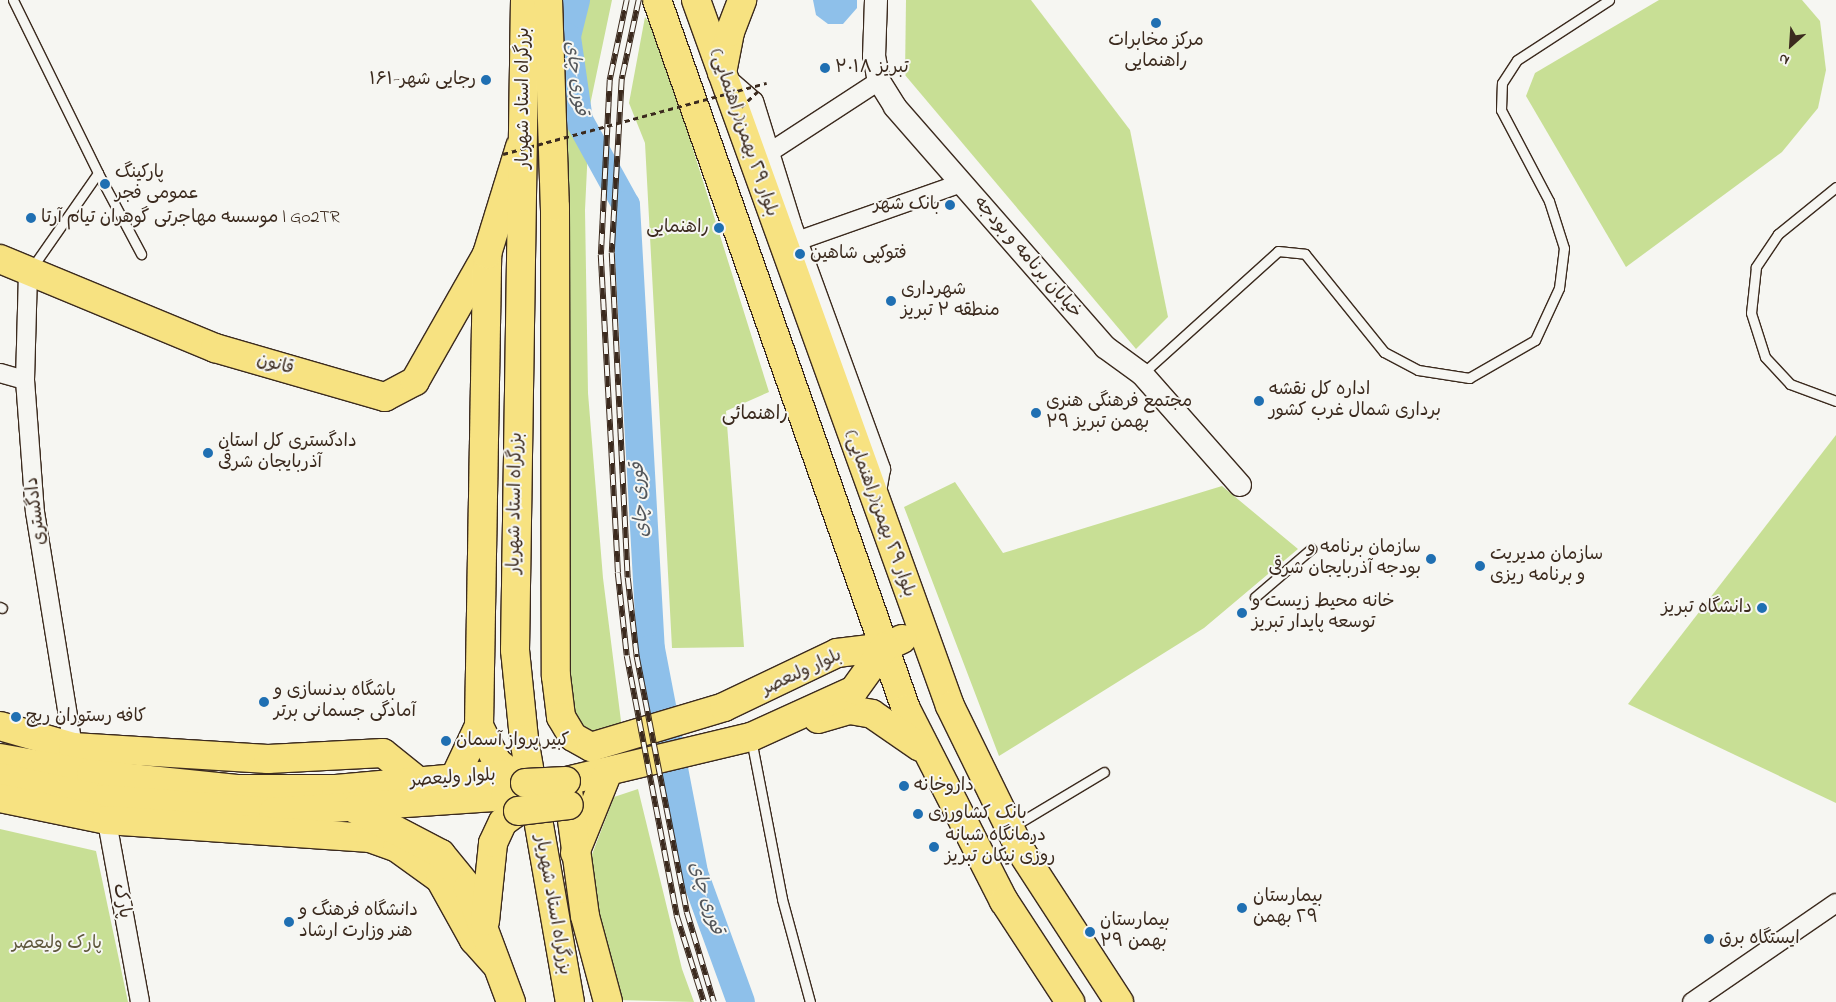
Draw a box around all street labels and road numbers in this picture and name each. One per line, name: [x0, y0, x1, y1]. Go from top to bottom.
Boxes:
street label: بزرگراه استاد شهریار: [513, 27, 535, 169]
street label: بلوار ٢٩ بهمن(راهنمایی): [704, 46, 782, 220]
street label: خیابان برنامه و بودجه: [968, 193, 1086, 323]
street label: قانون: [254, 349, 296, 381]
street label: بلوار ٢٩ بهمن(راهنمایی): [839, 428, 919, 600]
street label: بزرگراه استاد شهریار: [504, 432, 528, 574]
street label: دادگستری: [22, 476, 52, 546]
street label: بلوار ولىعصر: [759, 645, 845, 701]
street label: بلوار ولیعصر: [410, 765, 496, 793]
street label: بزرگراه استاد شهریار: [529, 833, 575, 977]
street label: پارک: [107, 882, 135, 920]

